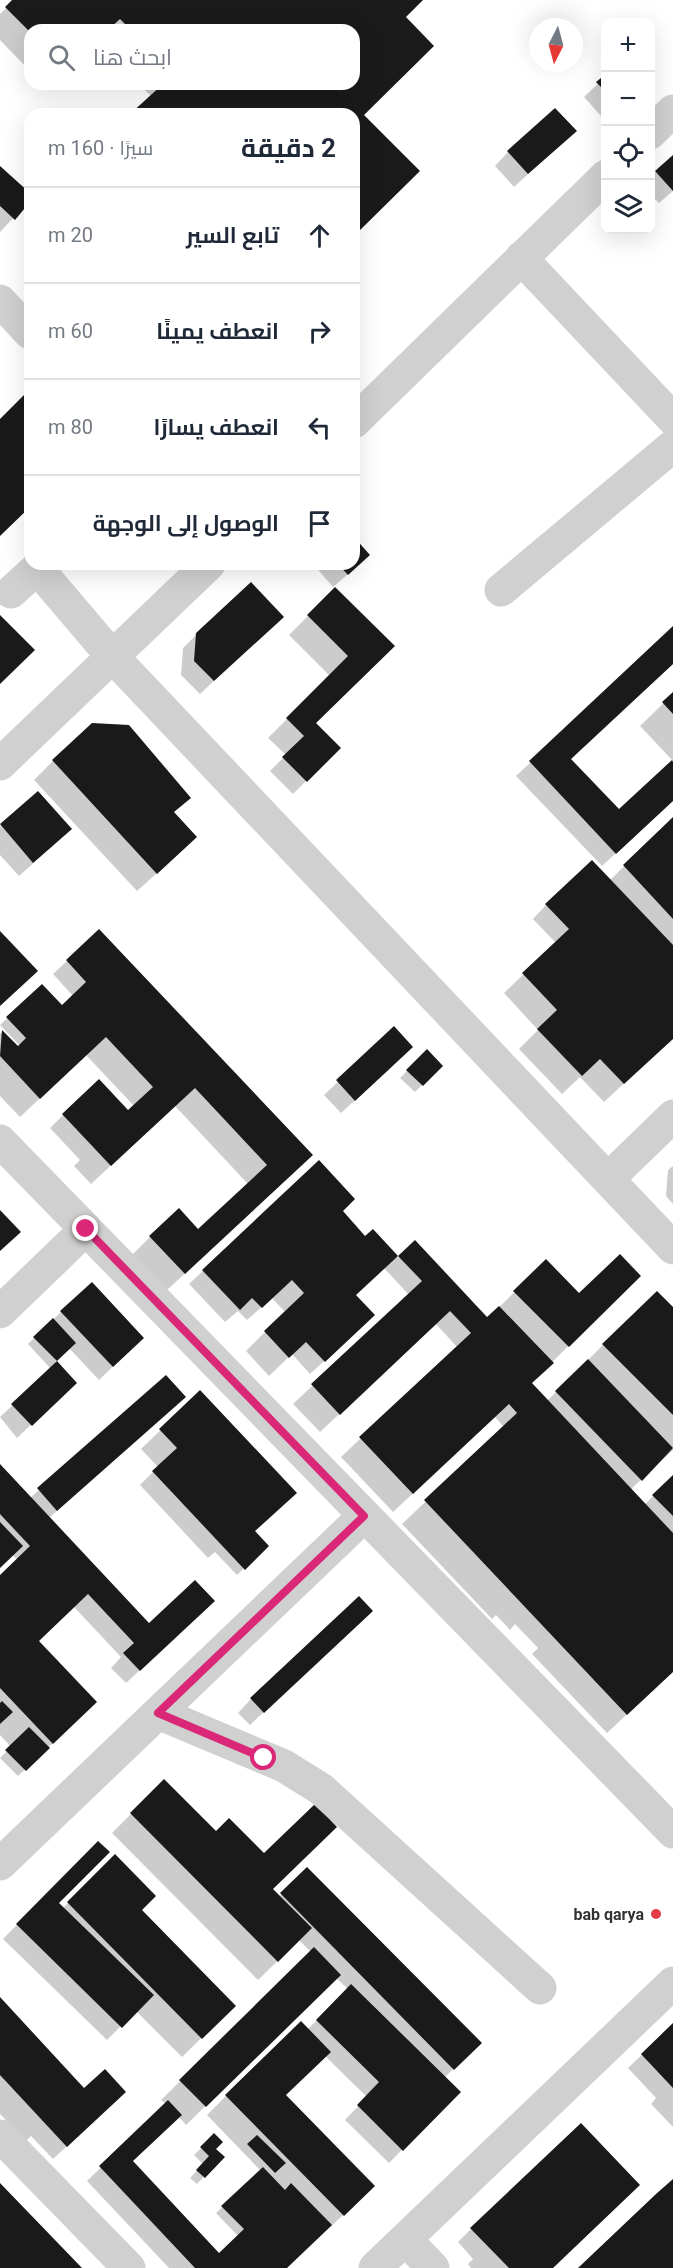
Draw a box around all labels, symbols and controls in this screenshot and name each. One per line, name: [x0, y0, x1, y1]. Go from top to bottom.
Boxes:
north arrow: [529, 18, 583, 72]
map controls: [601, 18, 655, 234]
button: +: [601, 18, 655, 72]
search box: [24, 24, 360, 90]
icon: search: [45, 41, 78, 74]
text: ابحث هنا: [93, 45, 172, 70]
button: −: [601, 72, 655, 126]
button: locate: [601, 126, 655, 180]
text: 2 دقيقة: [241, 133, 336, 163]
text: سيرًا · 160 m: [48, 136, 153, 160]
button: layers: [601, 180, 655, 234]
icon: ahead: [303, 219, 336, 252]
text: 20 m: [48, 223, 93, 247]
text: تابع السير: [186, 223, 279, 248]
icon: right: [303, 315, 336, 348]
text: 60 m: [48, 319, 93, 343]
text: انعطف يمينًا: [156, 319, 279, 344]
icon: left: [303, 411, 336, 444]
text: 80 m: [48, 415, 93, 439]
text: انعطف يسارًا: [154, 415, 279, 440]
icon: arrive: [303, 507, 336, 540]
text: الوصول إلى الوجهة: [93, 511, 279, 536]
route end: [72, 1215, 98, 1241]
route start: [250, 1744, 276, 1770]
place label: bab qarya: [573, 1905, 644, 1924]
marker: bab qarya: [649, 1907, 663, 1921]

